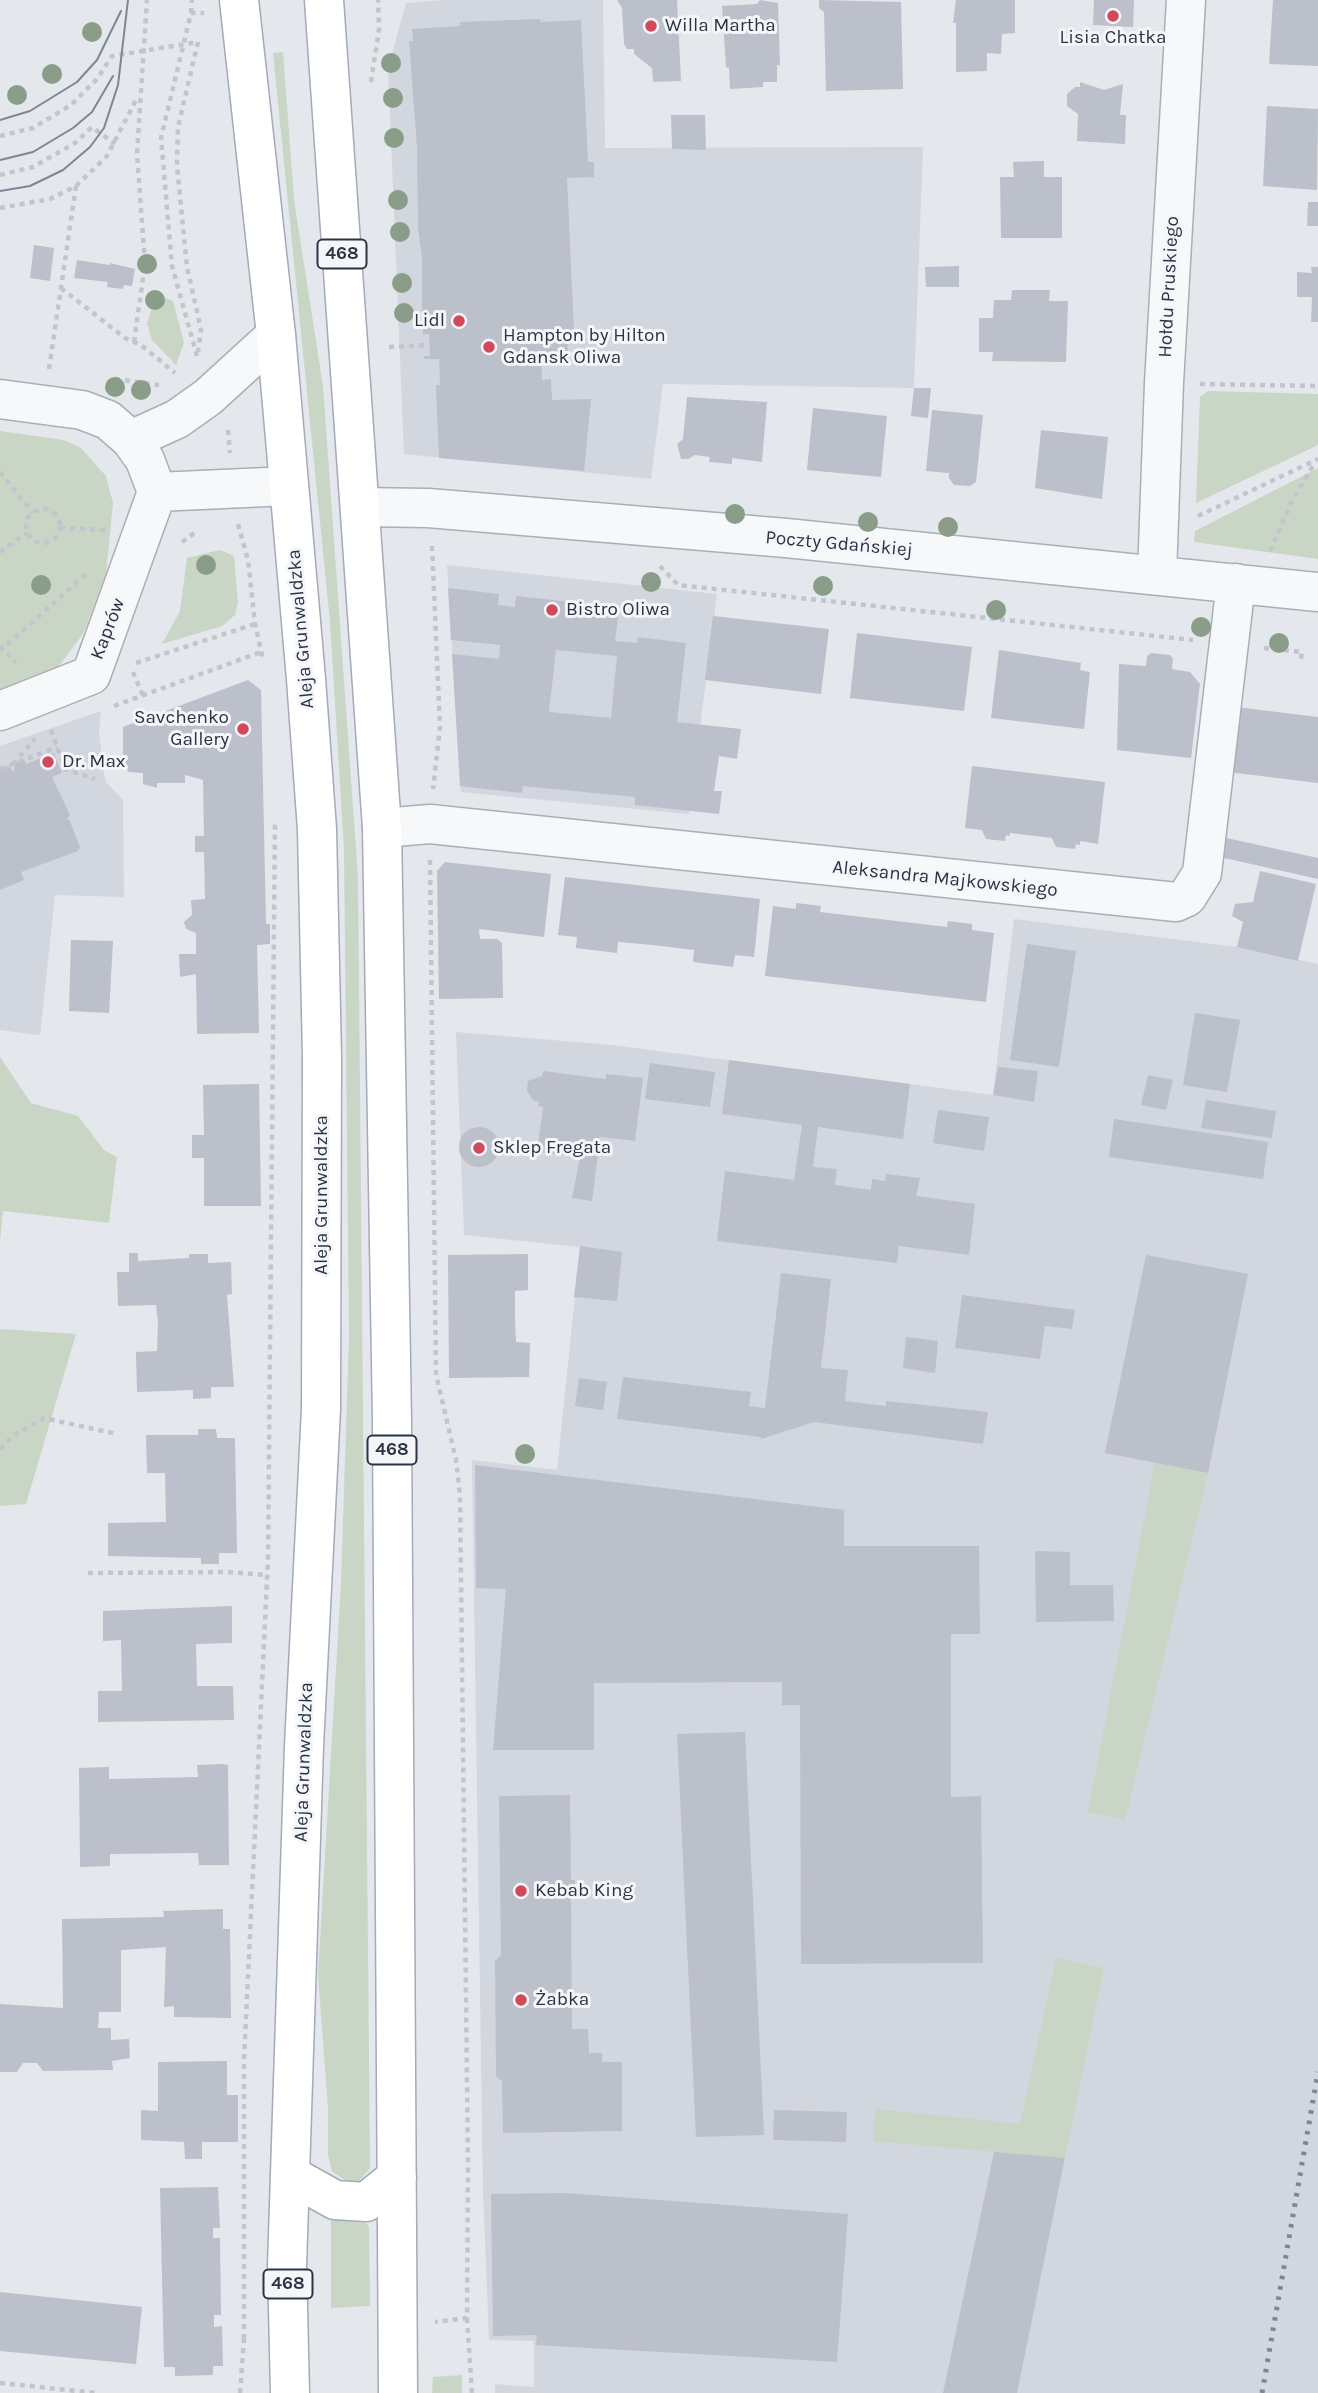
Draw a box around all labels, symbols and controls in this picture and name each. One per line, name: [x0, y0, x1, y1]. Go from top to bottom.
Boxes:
marker: Lisia Chatka: [1105, 8, 1121, 24]
place label: Willa Martha: [665, 15, 776, 37]
marker: Willa Martha: [643, 18, 659, 34]
place label: Lisia Chatka: [1059, 27, 1167, 49]
street label: Hołdu Pruskiego: [1154, 216, 1184, 358]
road number: 468: [318, 240, 366, 268]
place label: Lidl: [414, 310, 445, 332]
marker: Lidl: [451, 313, 467, 329]
place label: Hampton by Hilton Gdansk Oliwa: [503, 325, 666, 369]
marker: Hampton by Hilton Gdansk Oliwa: [481, 339, 497, 355]
street label: Poczty Gdańskiej: [764, 526, 914, 562]
street label: Aleja Grunwaldzka: [283, 548, 319, 710]
street label: Kaprów: [86, 595, 130, 663]
place label: Bistro Oliwa: [566, 599, 670, 621]
marker: Bistro Oliwa: [544, 602, 560, 618]
place label: Savchenko Gallery: [134, 707, 229, 751]
marker: Savchenko Gallery: [235, 721, 251, 737]
place label: Dr. Max: [62, 751, 126, 773]
marker: Dr. Max: [40, 754, 56, 770]
street label: Aleksandra Majkowskiego: [831, 856, 1059, 902]
street label: Aleja Grunwaldzka: [311, 1115, 333, 1275]
place label: Sklep Fregata: [493, 1137, 611, 1159]
marker: Sklep Fregata: [471, 1140, 487, 1156]
road number: 468: [368, 1436, 416, 1464]
street label: Aleja Grunwaldzka: [290, 1682, 318, 1842]
place label: Kebab King: [535, 1880, 633, 1902]
marker: Kebab King: [513, 1883, 529, 1899]
place label: Żabka: [535, 1989, 589, 2011]
marker: Żabka: [513, 1992, 529, 2008]
road number: 468: [264, 2270, 312, 2298]

